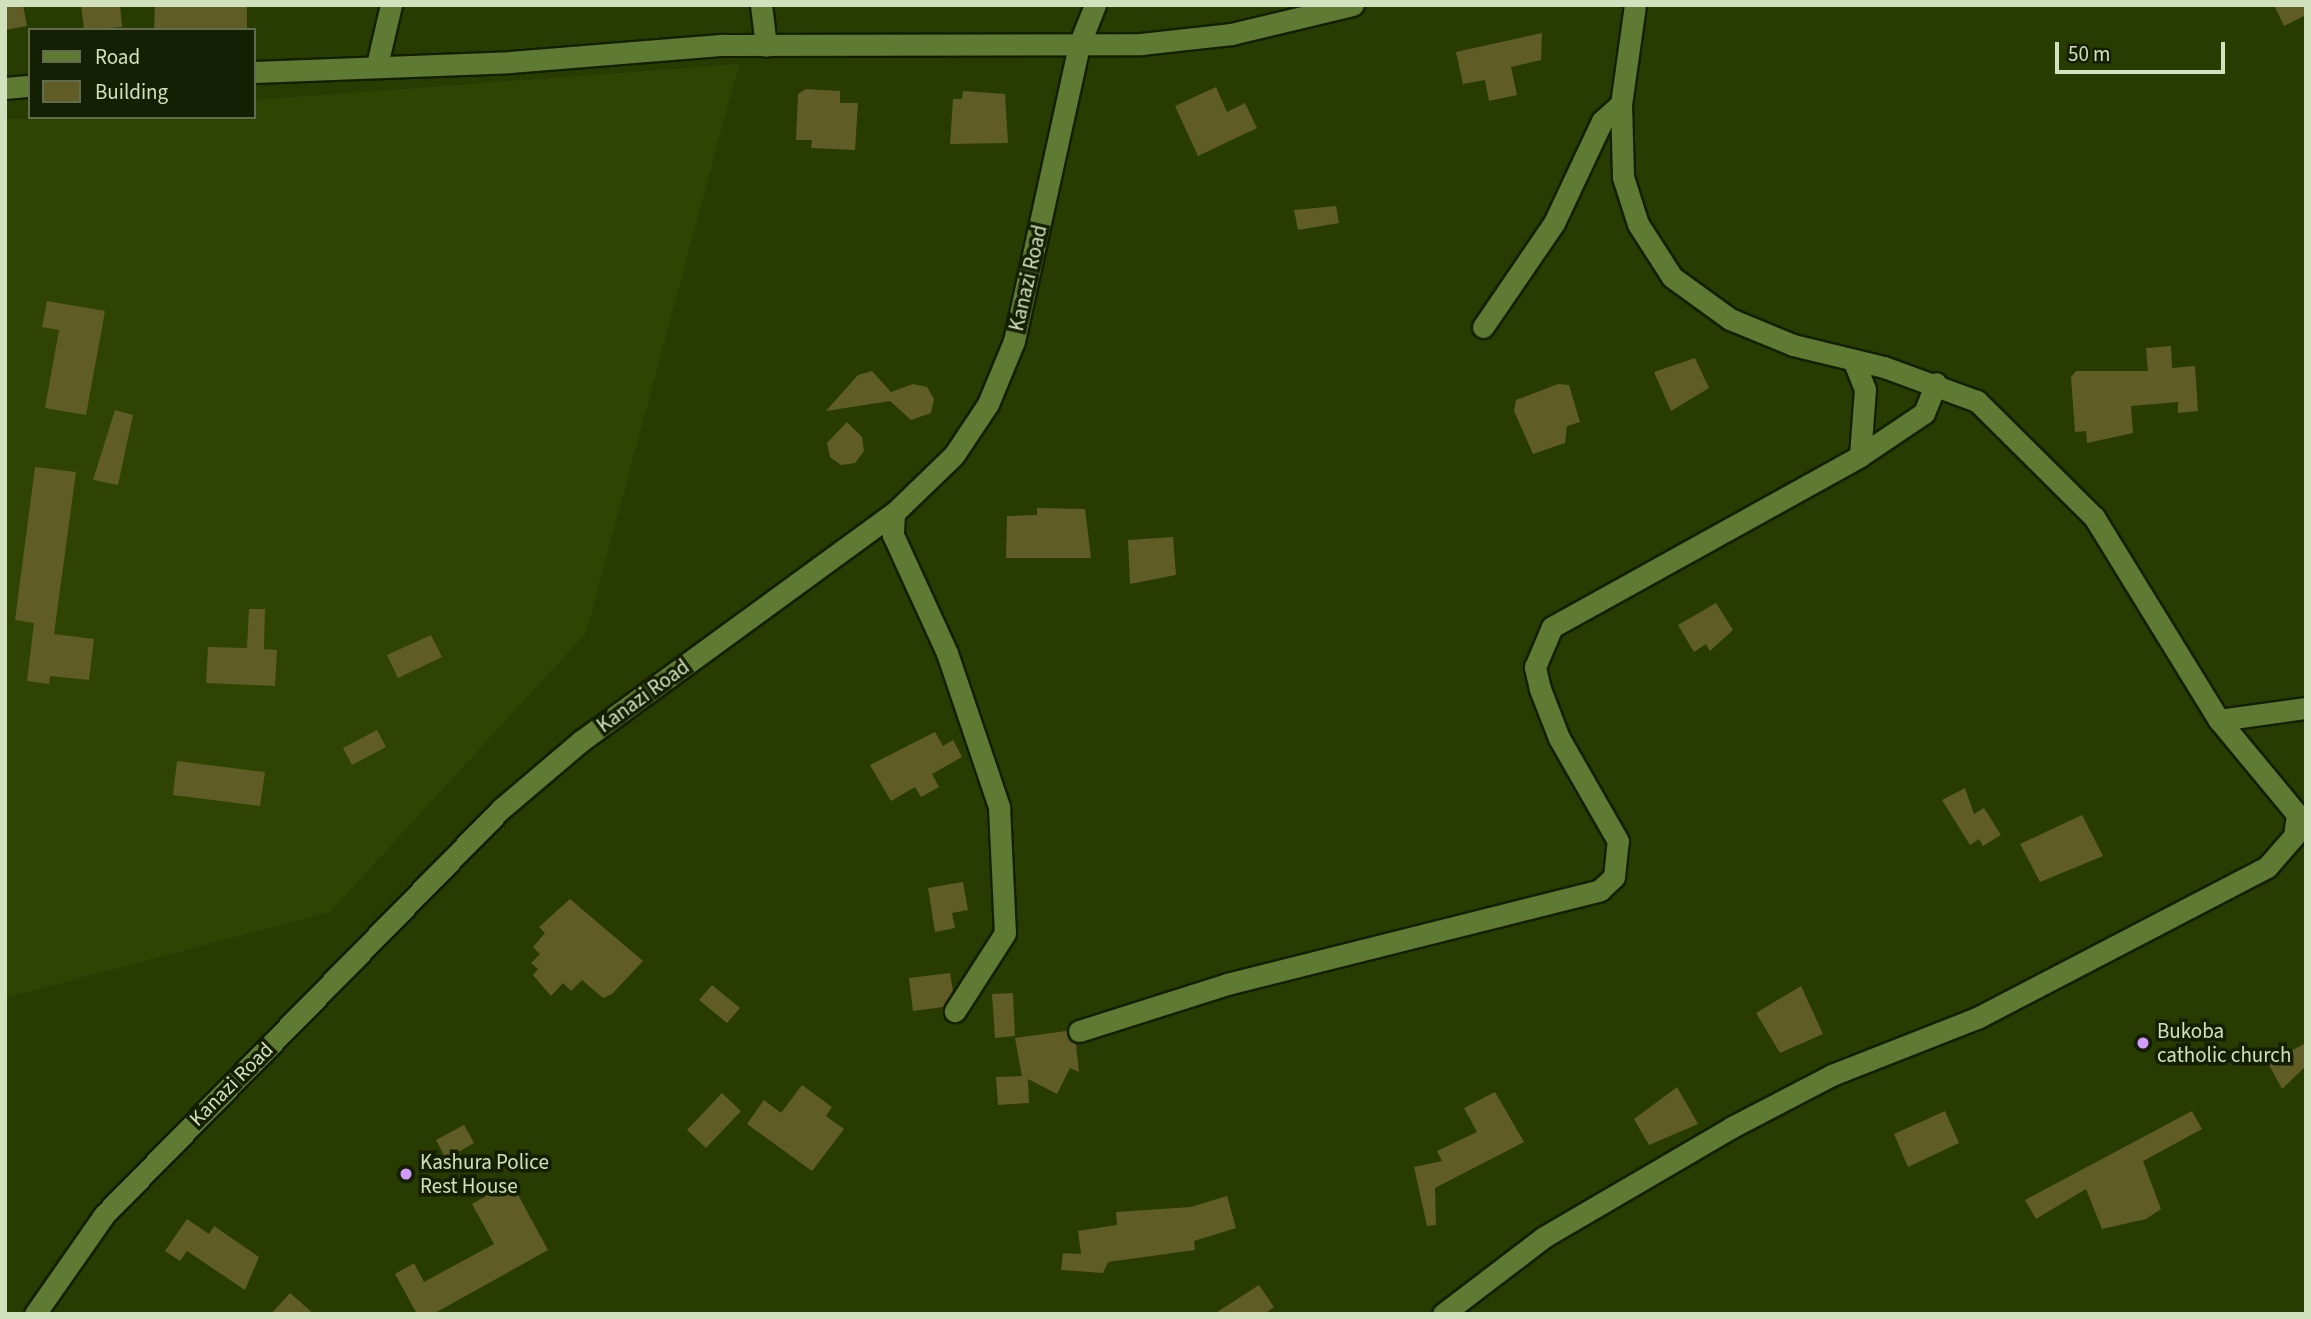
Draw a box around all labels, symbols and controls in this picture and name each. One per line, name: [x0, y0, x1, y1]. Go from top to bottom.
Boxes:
legend: [28, 28, 256, 119]
scale bar: [2059, 28, 2229, 72]
text: 50 m: [2068, 39, 2110, 69]
text: Road: [95, 42, 140, 72]
text: Building: [95, 77, 168, 107]
street label: Kanazi Road: [1004, 222, 1052, 334]
street label: Kanazi Road: [592, 654, 694, 738]
place label: Bukoba catholic church: [2157, 1018, 2291, 1068]
marker: Bukoba catholic church: [2135, 1035, 2151, 1051]
street label: Kanazi Road: [184, 1037, 278, 1131]
place label: Kashura Police Rest House: [420, 1149, 549, 1199]
marker: Kashura Police Rest House: [398, 1166, 414, 1182]

